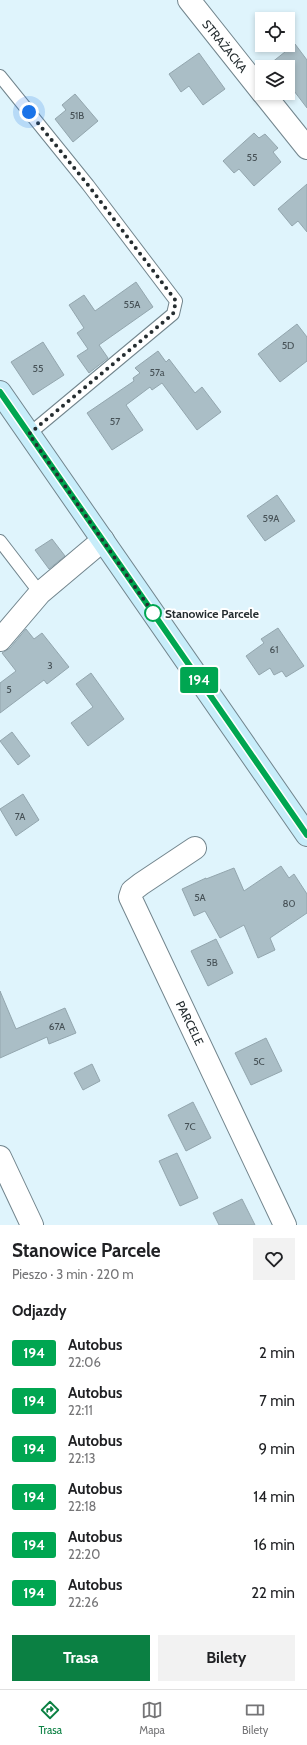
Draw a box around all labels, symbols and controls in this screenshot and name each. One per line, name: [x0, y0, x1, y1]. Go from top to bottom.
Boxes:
map controls: [255, 12, 295, 100]
button: locate: [255, 12, 295, 52]
street label: STRAŻACKA: [199, 17, 251, 76]
button: layers: [255, 60, 295, 100]
your location: [19, 102, 39, 122]
house number: 51B: [70, 109, 84, 122]
house number: 55: [247, 151, 257, 164]
house number: 55A: [124, 298, 141, 311]
house number: 5D: [282, 339, 294, 352]
house number: 55: [33, 362, 43, 375]
house number: 57a: [150, 366, 165, 379]
house number: 57: [110, 415, 120, 428]
house number: 59A: [262, 512, 280, 525]
marker: Stanowice Parcele: [144, 604, 162, 622]
place label: Stanowice Parcele: [165, 606, 259, 621]
house number: 61: [270, 643, 278, 656]
house number: 3: [47, 659, 53, 672]
line badge: 194: [176, 667, 222, 693]
text: 194: [188, 671, 210, 689]
house number: 5: [6, 683, 12, 696]
house number: 7A: [15, 810, 26, 823]
house number: 5A: [194, 891, 207, 904]
house number: 80: [282, 897, 296, 910]
house number: 5B: [206, 956, 218, 969]
street label: PARCELE: [173, 998, 207, 1048]
house number: 67A: [49, 1020, 66, 1033]
house number: 5C: [253, 1055, 265, 1068]
house number: 7C: [184, 1120, 196, 1133]
button: heart: [253, 1238, 295, 1280]
text: Stanowice Parcele: [12, 1239, 161, 1262]
text: Pieszo · 3 min · 220 m: [12, 1266, 134, 1282]
text: Odjazdy: [12, 1302, 67, 1320]
text: Autobus: [68, 1336, 122, 1354]
text: 194: [23, 1344, 45, 1362]
text: 2 min: [259, 1344, 295, 1362]
text: 22:06: [68, 1354, 101, 1370]
text: Autobus: [68, 1384, 122, 1402]
text: 194: [23, 1392, 45, 1410]
text: 7 min: [259, 1392, 295, 1410]
text: 22:11: [68, 1402, 93, 1418]
text: Autobus: [68, 1432, 122, 1450]
text: 194: [23, 1440, 45, 1458]
text: 9 min: [258, 1440, 295, 1458]
text: 22:13: [68, 1450, 96, 1466]
text: Autobus: [68, 1480, 122, 1498]
text: 194: [23, 1488, 45, 1506]
text: 14 min: [253, 1488, 295, 1506]
text: 22:18: [68, 1498, 96, 1514]
text: Autobus: [68, 1528, 122, 1546]
text: 194: [23, 1536, 45, 1554]
text: 16 min: [253, 1536, 295, 1554]
text: 22:20: [68, 1546, 100, 1562]
text: Autobus: [68, 1576, 122, 1594]
text: 194: [23, 1584, 45, 1602]
text: 22 min: [251, 1584, 295, 1602]
text: 22:26: [68, 1594, 99, 1610]
button: Trasa: [12, 1635, 150, 1681]
button: Bilety: [158, 1635, 295, 1681]
tab: Trasa: [39, 1699, 62, 1737]
tab: Mapa: [139, 1699, 165, 1737]
tab: Bilety: [242, 1699, 268, 1737]

